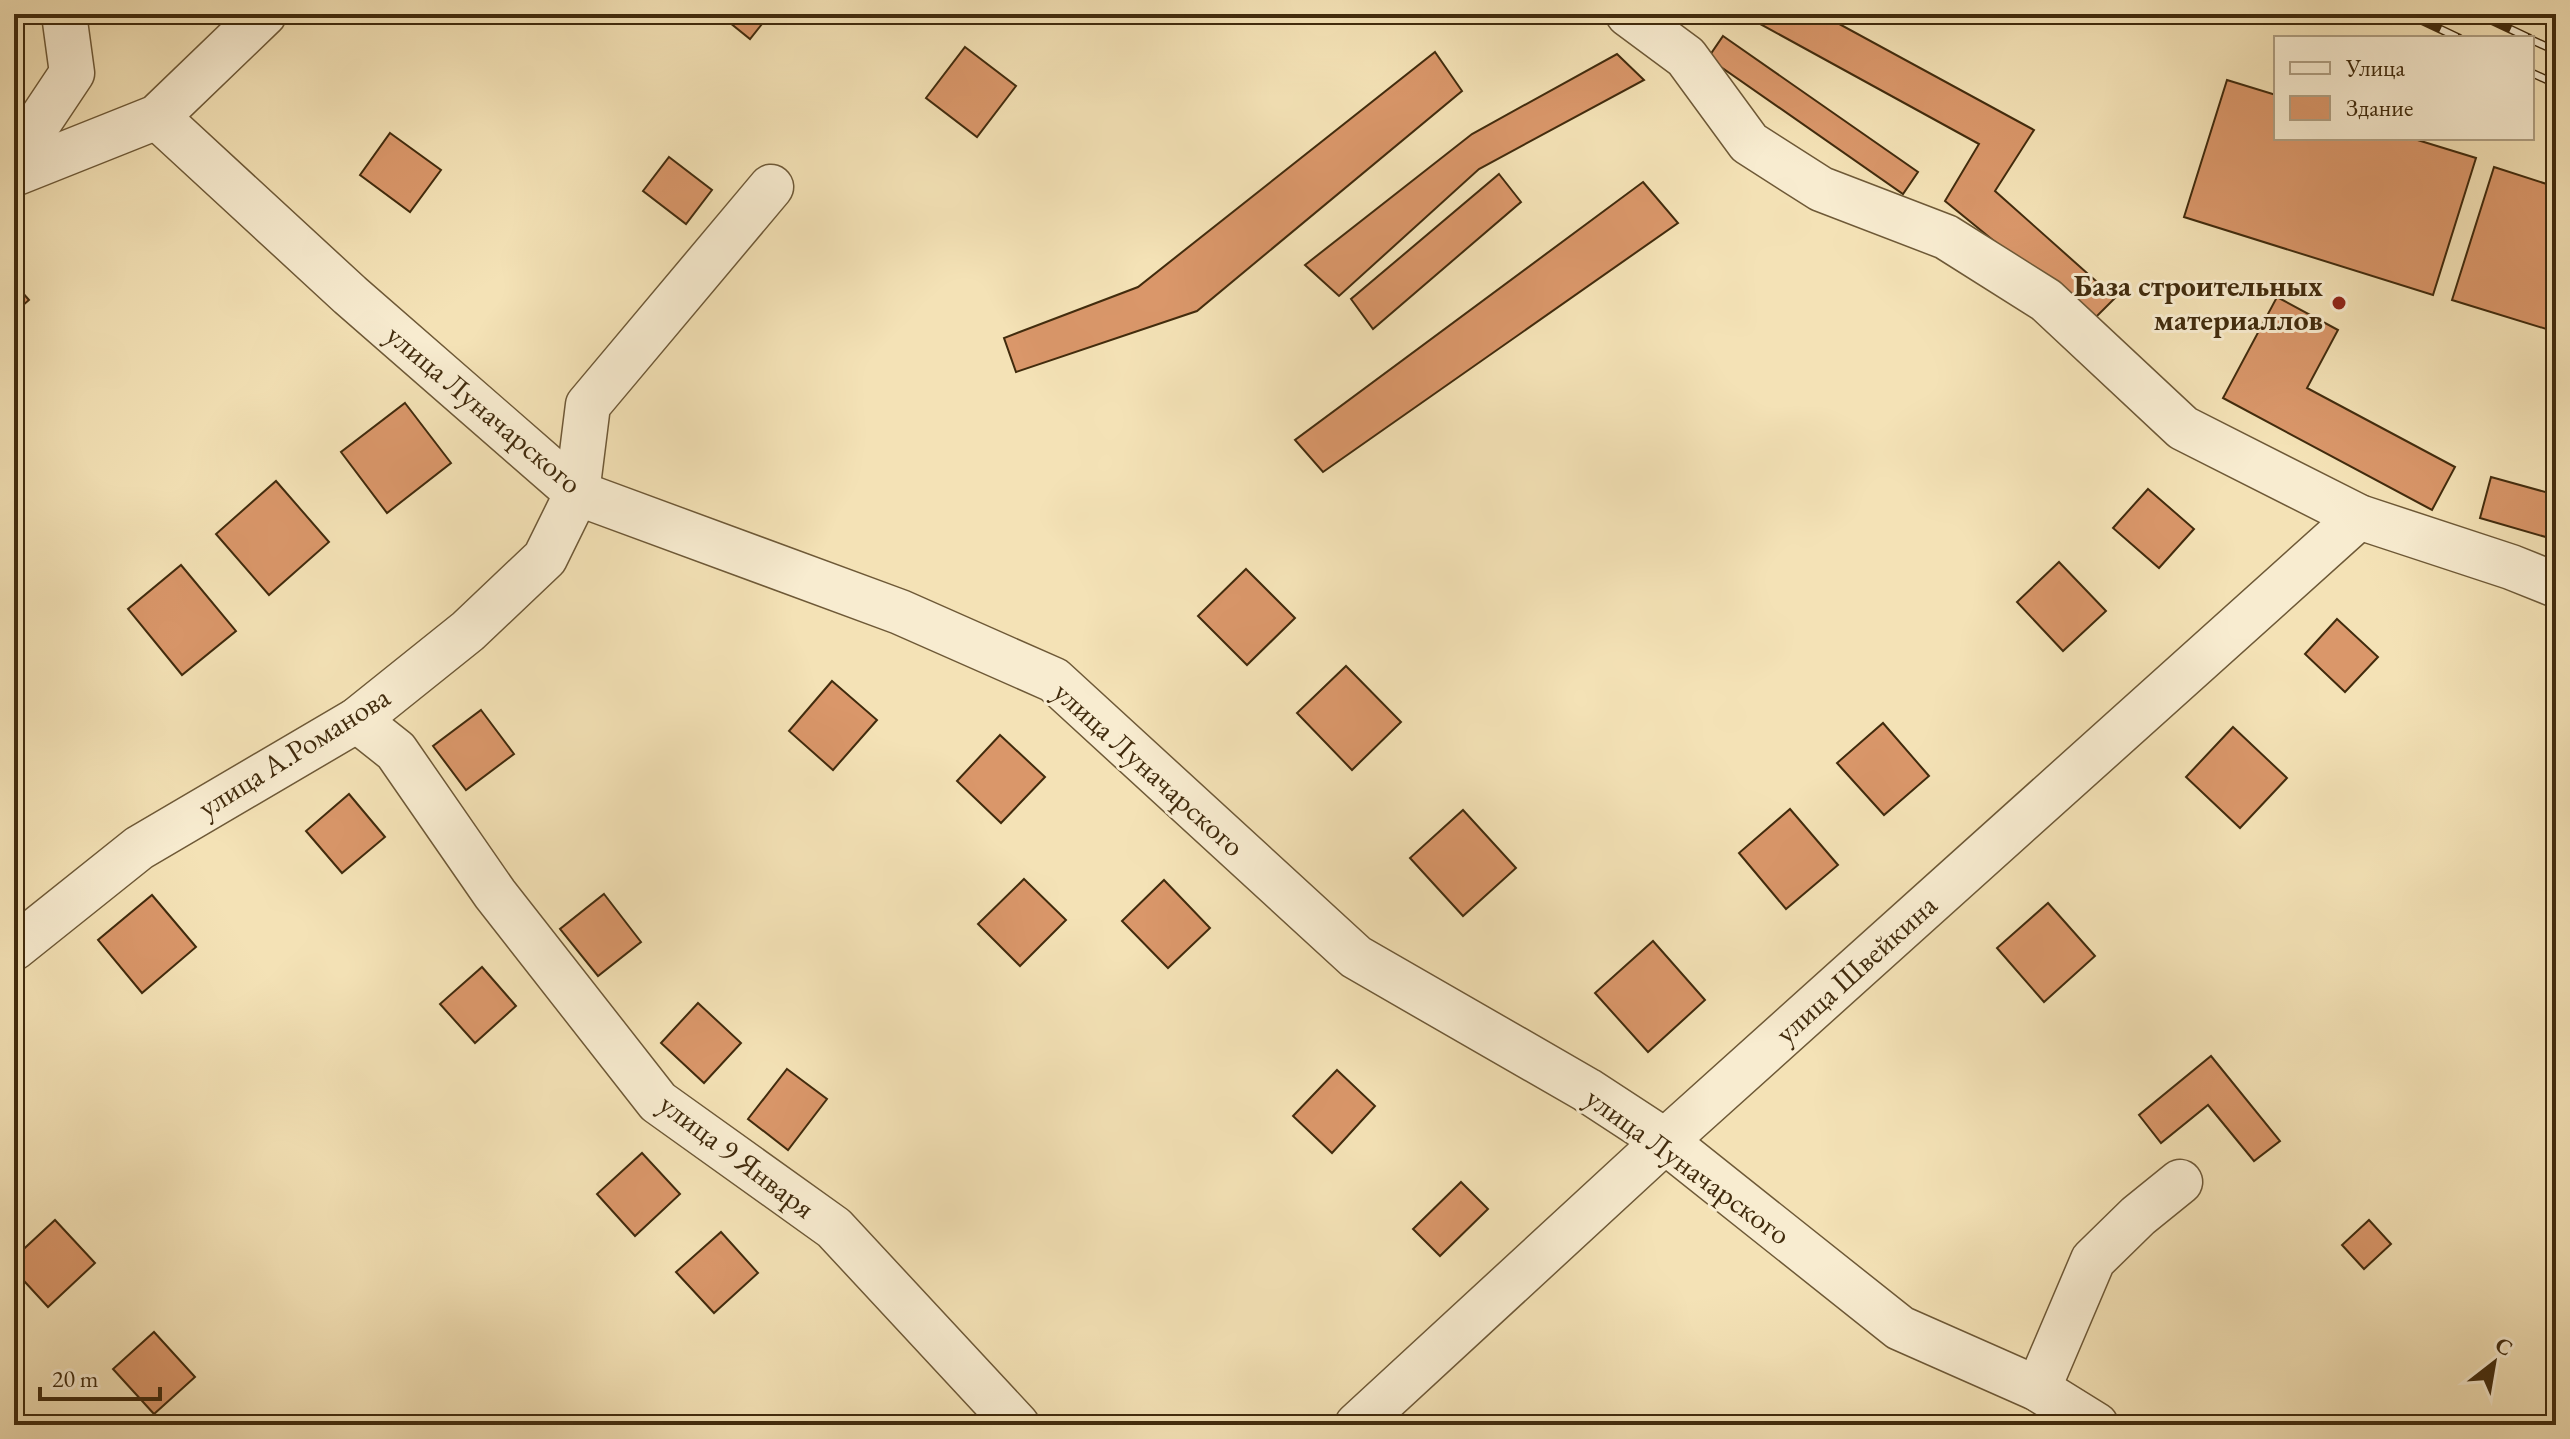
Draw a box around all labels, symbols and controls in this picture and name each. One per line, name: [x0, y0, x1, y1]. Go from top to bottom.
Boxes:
legend: [2274, 36, 2534, 140]
text: Улица: [2345, 52, 2405, 83]
text: Здание: [2346, 92, 2413, 123]
place label: База cтроительных материаллов: [2073, 266, 2323, 339]
marker: База cтроительных материаллов: [2330, 294, 2348, 312]
street label: улица Луначарского: [378, 315, 590, 502]
street label: улица Луначарского: [1046, 672, 1253, 865]
street label: улица А.Романова: [190, 677, 397, 826]
street label: улица Швейкина: [1766, 885, 1945, 1052]
street label: улица Луначарского: [1578, 1078, 1799, 1253]
street label: улица 9 Января: [652, 1084, 823, 1227]
north arrow: [2454, 1323, 2534, 1403]
text: С: [2490, 1330, 2518, 1363]
scale bar: [40, 1351, 160, 1401]
text: 20 m: [52, 1363, 99, 1394]

